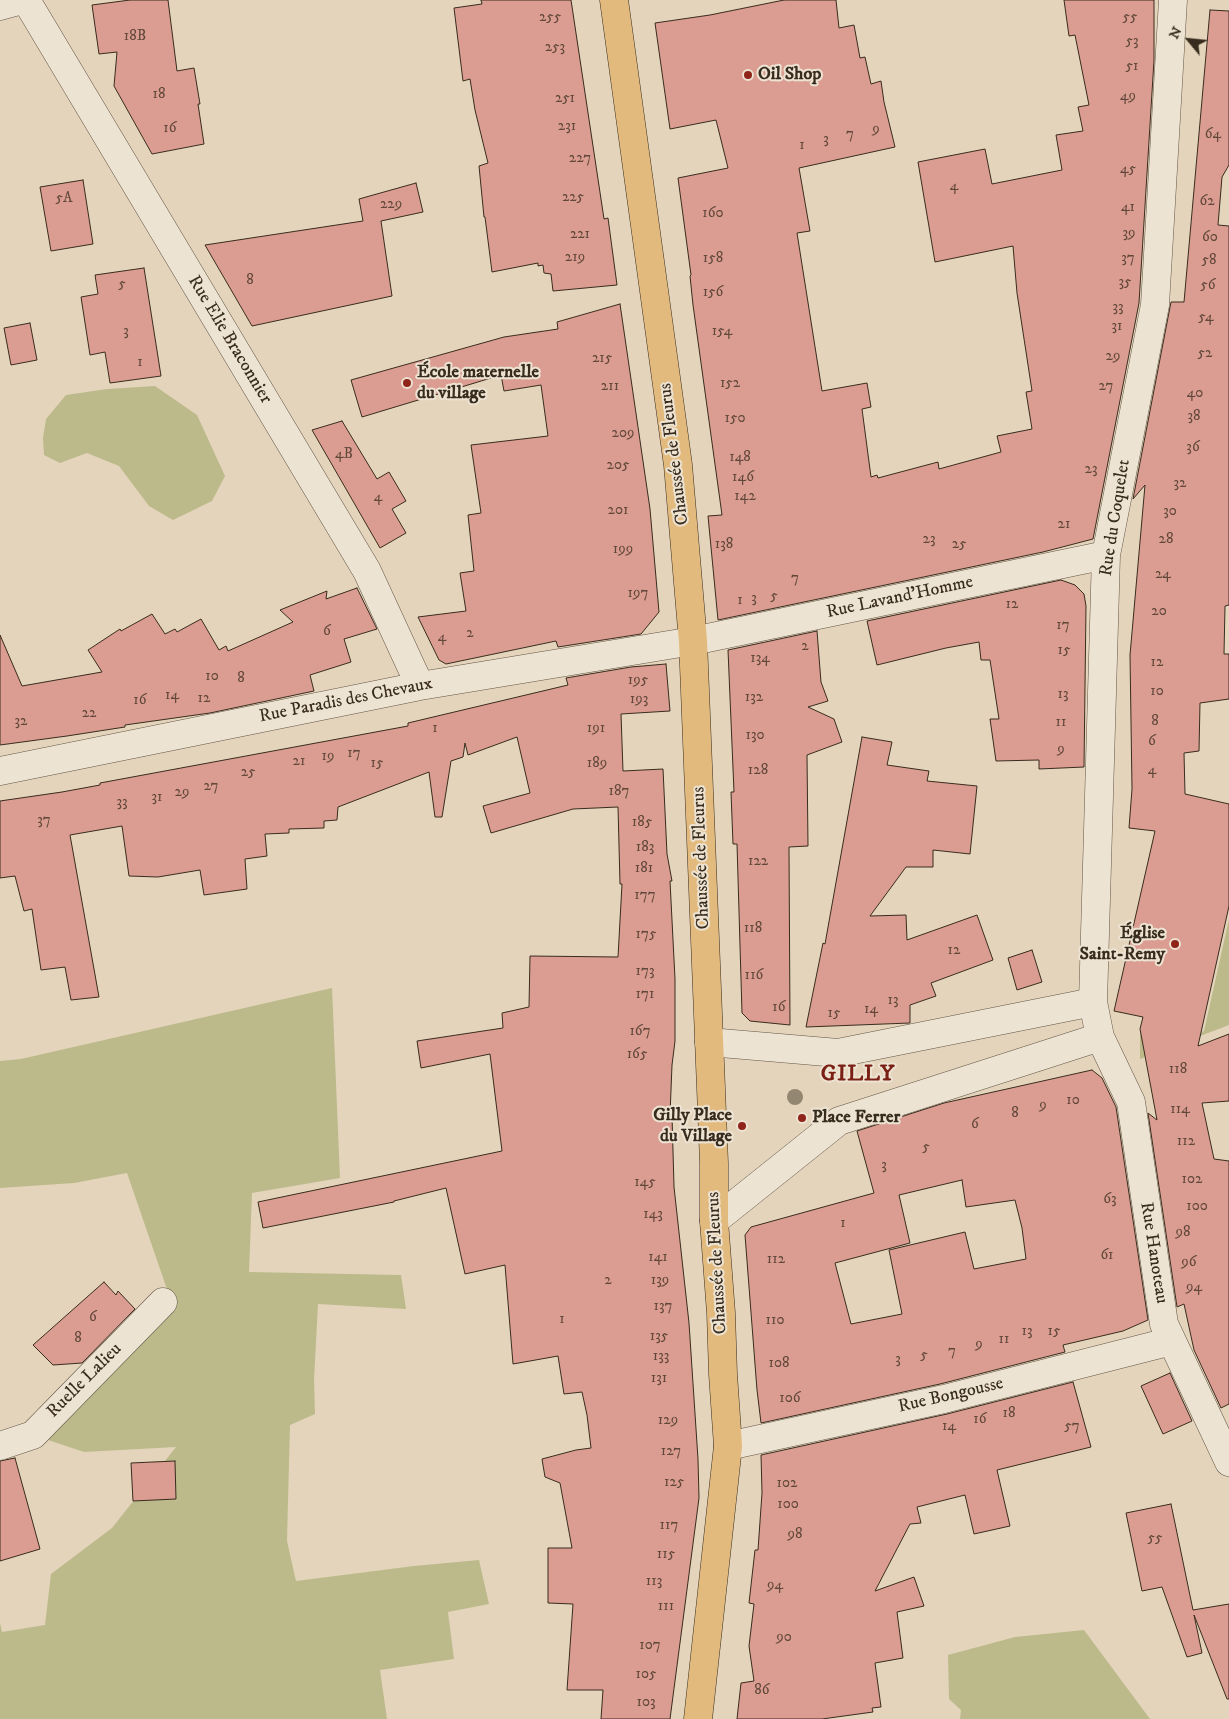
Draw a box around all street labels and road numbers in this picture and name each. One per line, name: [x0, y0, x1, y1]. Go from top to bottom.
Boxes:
street label: Rue Elie Braconnier: [182, 272, 276, 408]
street label: Chaussée de Fleurus: [656, 382, 694, 526]
street label: Rue du Coquelet: [1096, 458, 1136, 578]
street label: Rue Lavand'Homme: [825, 572, 975, 624]
street label: Rue Paradis des Chevaux: [257, 674, 435, 728]
street label: Chaussée de Fleurus: [689, 786, 715, 930]
street label: Chaussée de Fleurus: [703, 1191, 733, 1335]
street label: Rue Hanoteau: [1134, 1201, 1172, 1305]
street label: Ruelle Lalieu: [43, 1339, 127, 1423]
street label: Rue Bongousse: [896, 1373, 1006, 1419]

